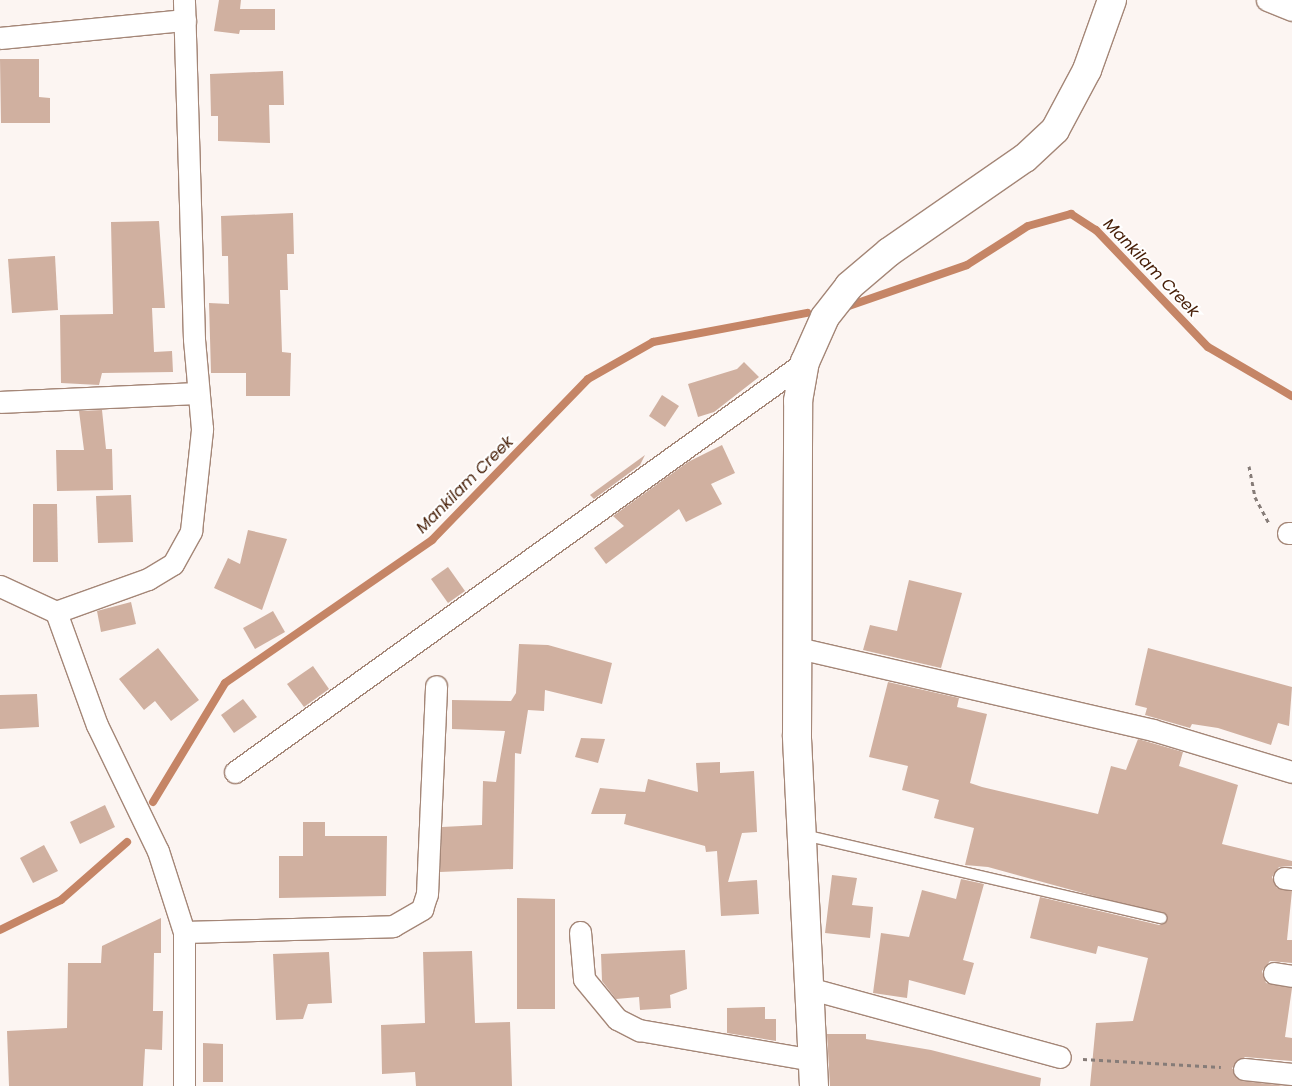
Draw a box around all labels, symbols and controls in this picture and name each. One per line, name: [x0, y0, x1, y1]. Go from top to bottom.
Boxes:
water label: Mankilam Creek: [1099, 215, 1203, 321]
water label: Mankilam Creek: [412, 432, 518, 538]

